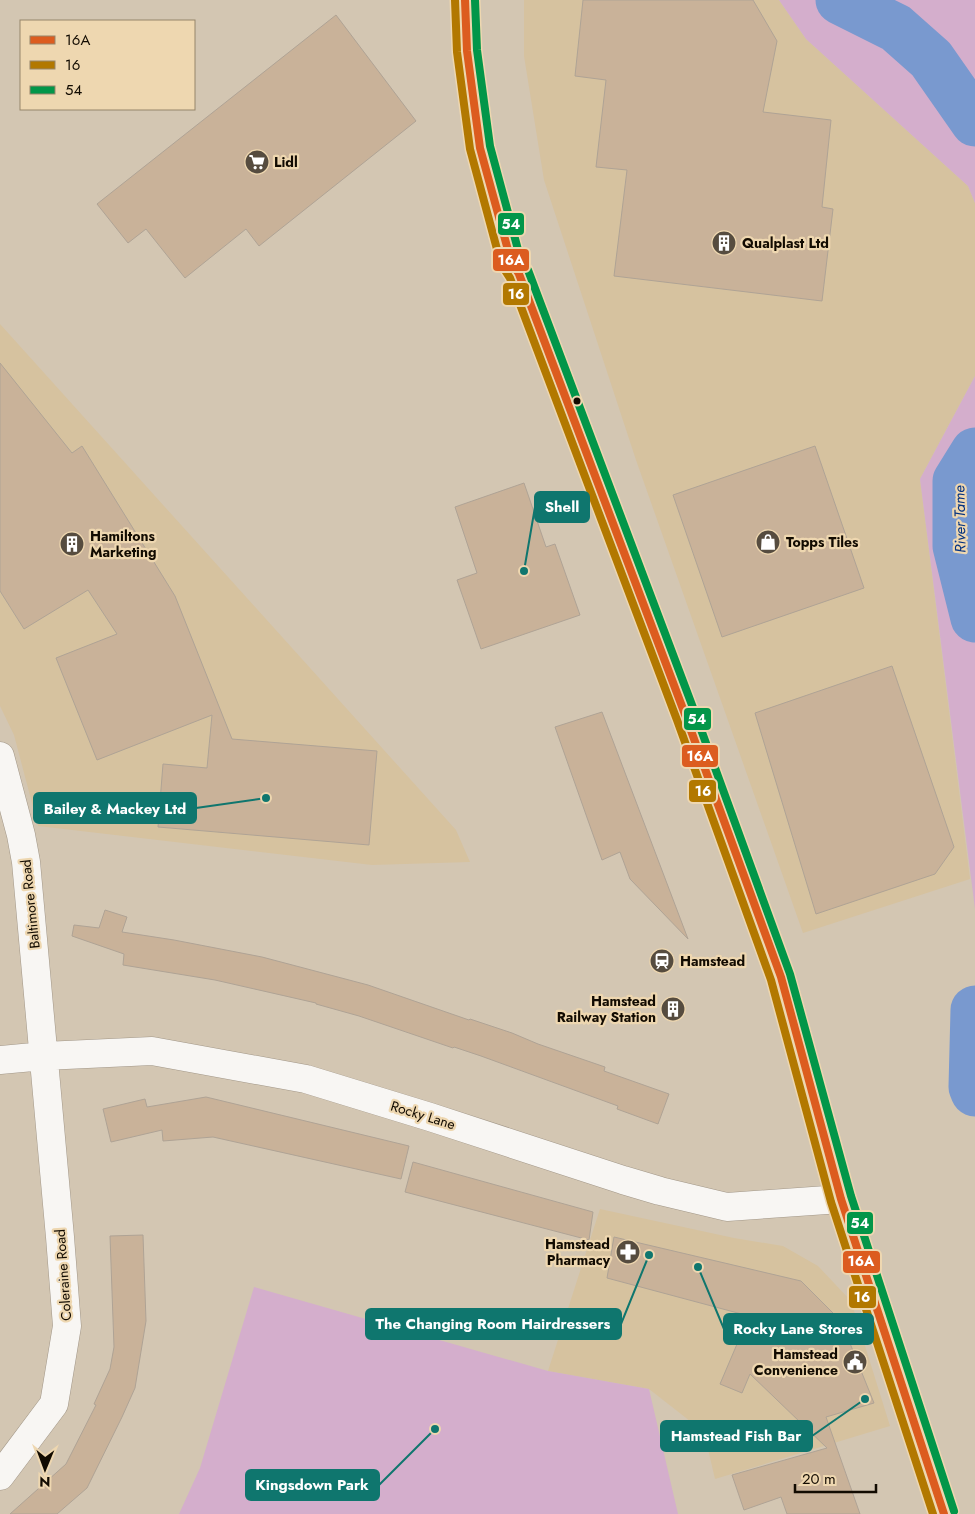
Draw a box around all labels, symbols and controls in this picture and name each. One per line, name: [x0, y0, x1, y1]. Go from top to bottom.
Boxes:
legend: [20, 20, 195, 110]
text: 16A: [65, 29, 90, 51]
text: 16: [65, 54, 80, 76]
text: 54: [65, 79, 82, 101]
supermarket icon: Lidl: [244, 149, 270, 175]
place label: Lidl: [274, 152, 298, 172]
line badge: 54: [497, 212, 525, 236]
text: 54: [502, 214, 521, 234]
building icon: Qualplast Ltd: [711, 230, 737, 256]
place label: Qualplast Ltd: [742, 233, 829, 253]
line badge: 16A: [492, 248, 530, 272]
text: 16A: [498, 250, 525, 270]
line badge: 16: [502, 282, 530, 306]
text: 16: [508, 284, 524, 304]
unlabelled marker: [572, 396, 582, 406]
water label: River Tame: [948, 485, 972, 553]
callout: Shell: [535, 492, 589, 522]
text: Shell: [545, 496, 579, 518]
place label: Hamiltons Marketing: [90, 526, 157, 562]
shop icon: Topps Tiles: [755, 529, 781, 555]
building icon: Hamiltons Marketing: [59, 531, 85, 557]
place label: Topps Tiles: [786, 532, 859, 552]
line badge: 54: [683, 707, 712, 731]
text: 54: [688, 709, 707, 729]
line badge: 16A: [681, 744, 719, 768]
text: 16A: [687, 746, 714, 766]
line badge: 16: [688, 779, 717, 803]
text: 16: [695, 781, 711, 801]
callout: Bailey & Mackey Ltd: [34, 793, 196, 823]
text: Bailey & Mackey Ltd: [44, 798, 186, 820]
street label: Baltimore Road: [15, 858, 45, 950]
station icon: Hamstead: [649, 948, 675, 974]
place label: Hamstead: [680, 951, 745, 971]
place label: Hamstead Railway Station: [557, 991, 656, 1027]
building icon: Hamstead Railway Station: [660, 996, 686, 1022]
street label: Rocky Lane: [388, 1096, 458, 1134]
line badge: 54: [846, 1211, 874, 1235]
text: 54: [851, 1213, 870, 1233]
street label: Coleraine Road: [50, 1229, 76, 1321]
place label: Hamstead Pharmacy: [545, 1234, 611, 1270]
pharmacy icon: Hamstead Pharmacy: [615, 1239, 641, 1265]
line badge: 16A: [842, 1250, 881, 1274]
text: 16A: [848, 1251, 875, 1271]
line badge: 16: [848, 1285, 877, 1309]
text: 16: [854, 1287, 870, 1307]
callout: The Changing Room Hairdressers: [366, 1309, 621, 1339]
text: The Changing Room Hairdressers: [376, 1313, 611, 1335]
callout: Rocky Lane Stores: [724, 1314, 873, 1344]
text: Rocky Lane Stores: [733, 1318, 863, 1340]
place label: Hamstead Convenience: [754, 1344, 838, 1380]
public building icon: Hamstead Convenience: [842, 1349, 868, 1375]
callout: Hamstead Fish Bar: [661, 1421, 812, 1451]
text: Hamstead Fish Bar: [671, 1425, 802, 1447]
north arrow: [20, 1444, 70, 1494]
scale bar: [795, 1462, 876, 1494]
text: 20 m: [802, 1468, 836, 1490]
callout: Kingsdown Park: [246, 1470, 379, 1500]
text: N: [39, 1472, 51, 1492]
text: Kingsdown Park: [255, 1474, 369, 1496]

